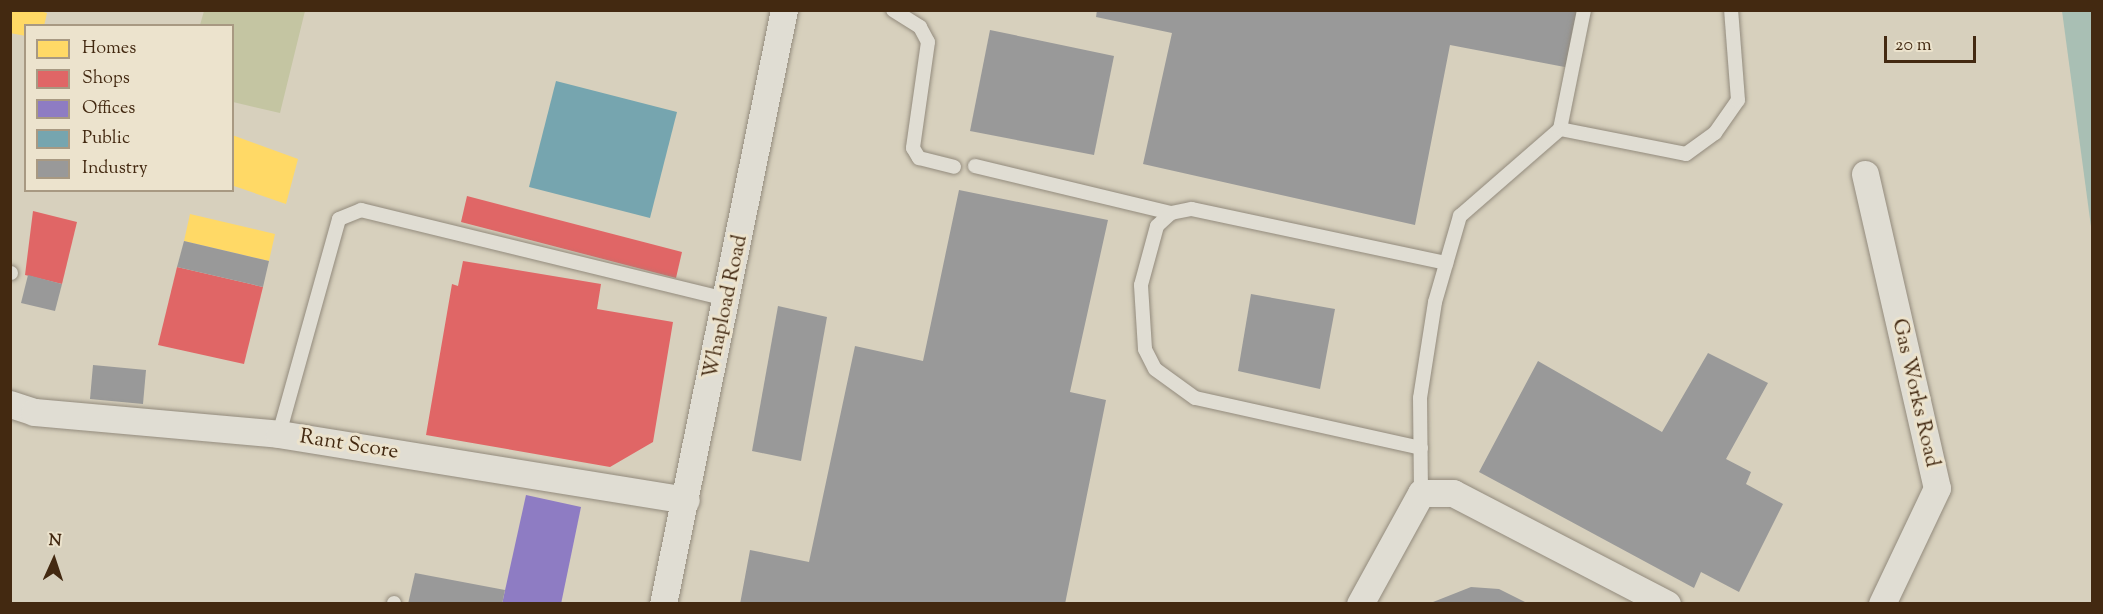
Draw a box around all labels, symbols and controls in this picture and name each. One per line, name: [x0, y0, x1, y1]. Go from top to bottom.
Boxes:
legend: [24, 24, 234, 192]
scale bar: [1887, 24, 1978, 62]
text: 20 m: [1895, 33, 1932, 59]
text: Homes: [82, 36, 136, 62]
text: Shops: [82, 66, 130, 92]
text: Offices: [82, 96, 135, 122]
text: Public: [82, 126, 130, 152]
text: Industry: [82, 156, 148, 182]
street label: Whapload Road: [698, 233, 754, 381]
street label: Gas Works Road: [1886, 316, 1944, 470]
street label: Rant Score: [298, 425, 400, 465]
north arrow: [24, 530, 84, 590]
text: N: [48, 530, 62, 553]

